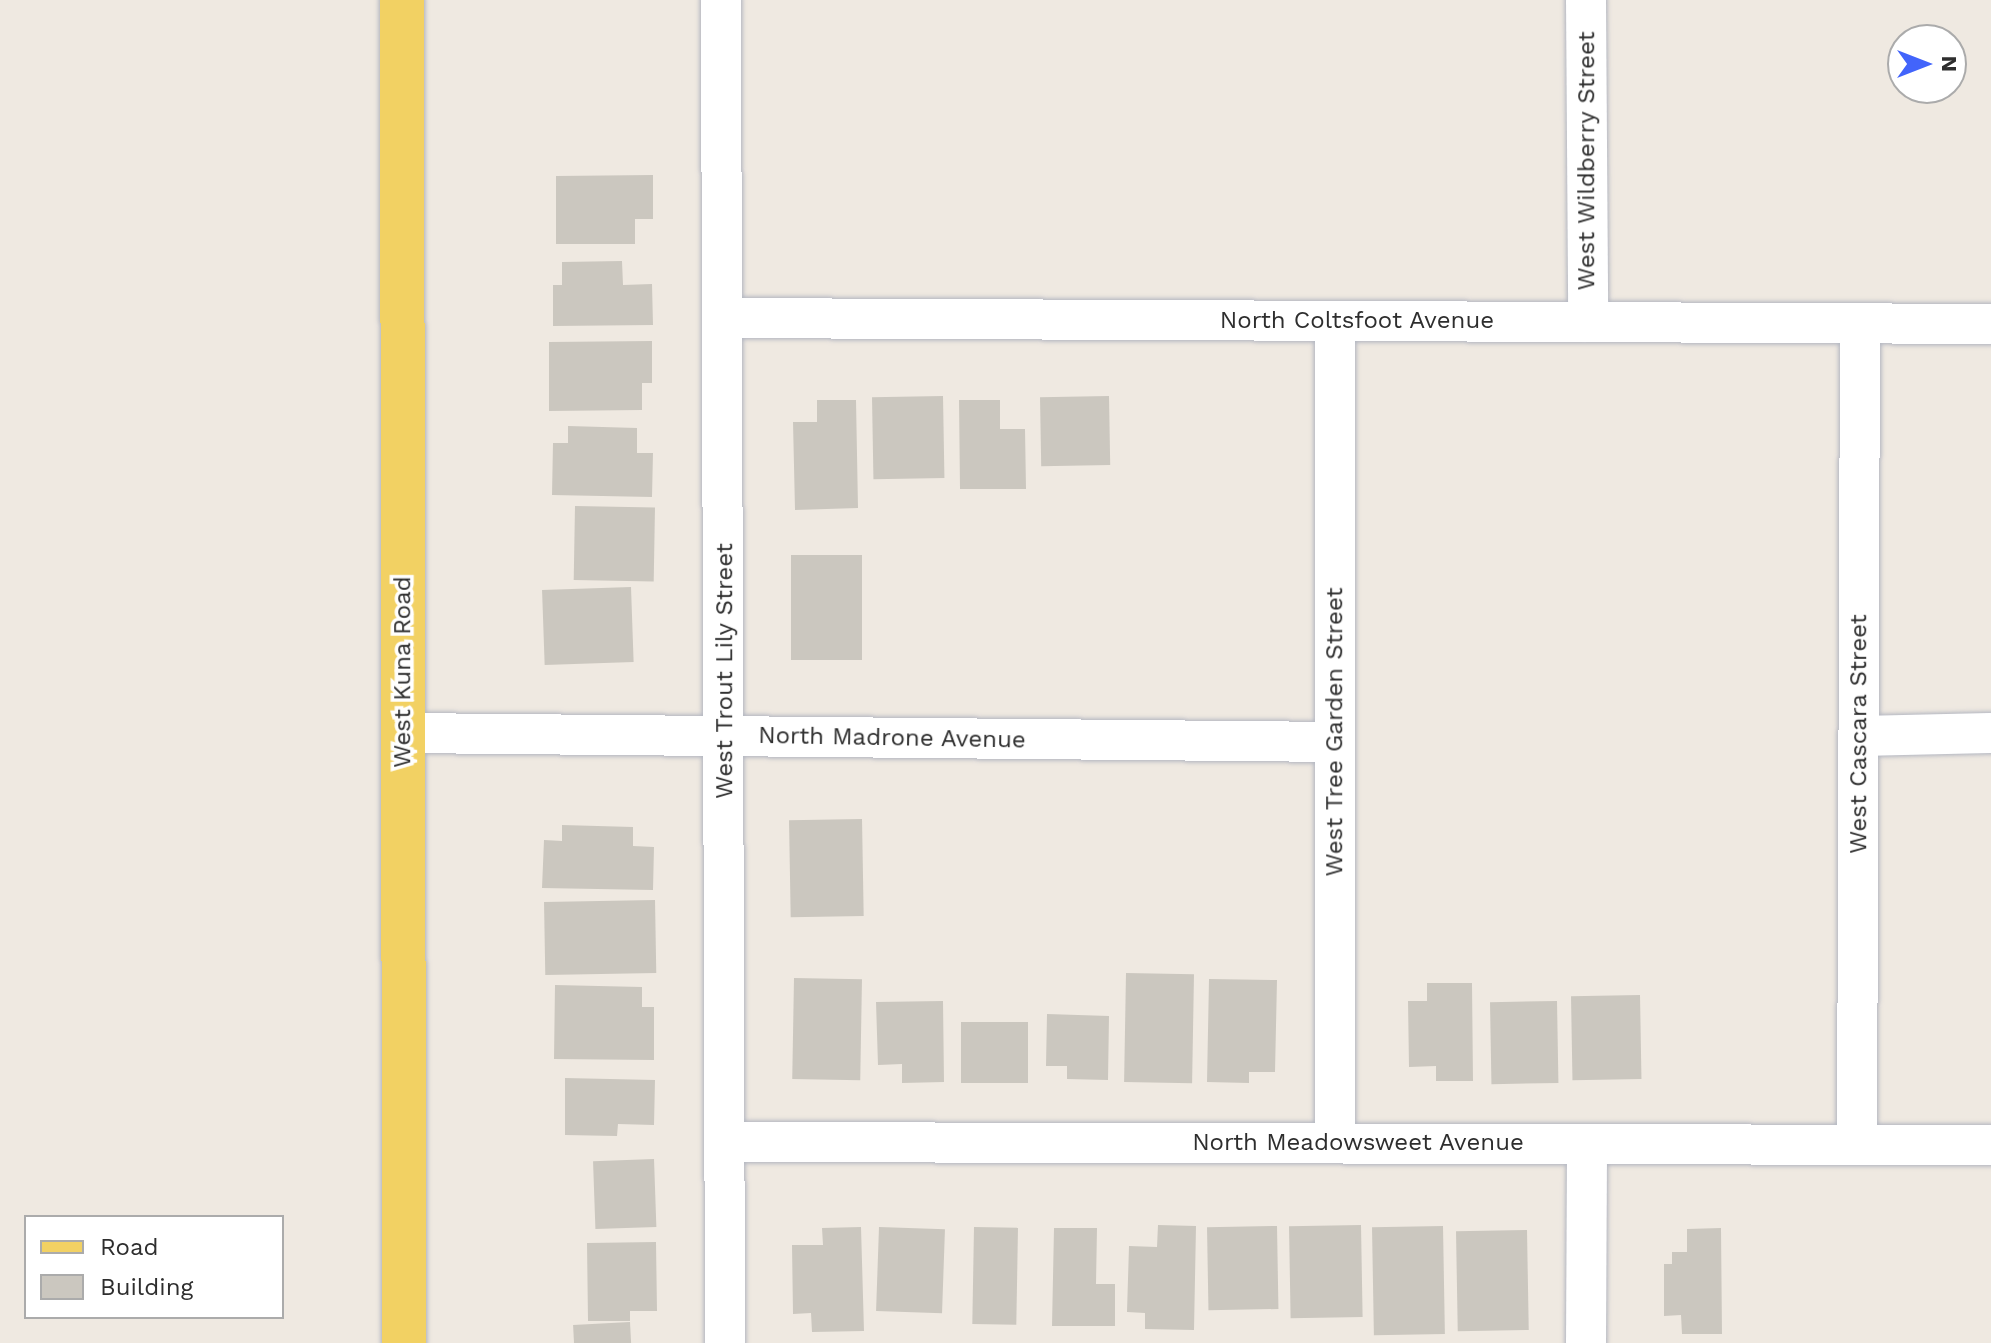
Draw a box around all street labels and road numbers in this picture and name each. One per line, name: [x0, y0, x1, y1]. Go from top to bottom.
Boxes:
street label: West Wildberry Street: [1573, 31, 1601, 291]
street label: North Coltsfoot Avenue: [1219, 307, 1495, 335]
street label: West Trout Lily Street: [711, 543, 739, 799]
street label: West Kuna Road: [389, 576, 417, 768]
street label: West Tree Garden Street: [1321, 587, 1349, 877]
street label: West Cascara Street: [1845, 614, 1873, 854]
street label: North Madrone Avenue: [757, 721, 1027, 755]
street label: North Meadowsweet Avenue: [1192, 1129, 1524, 1157]

